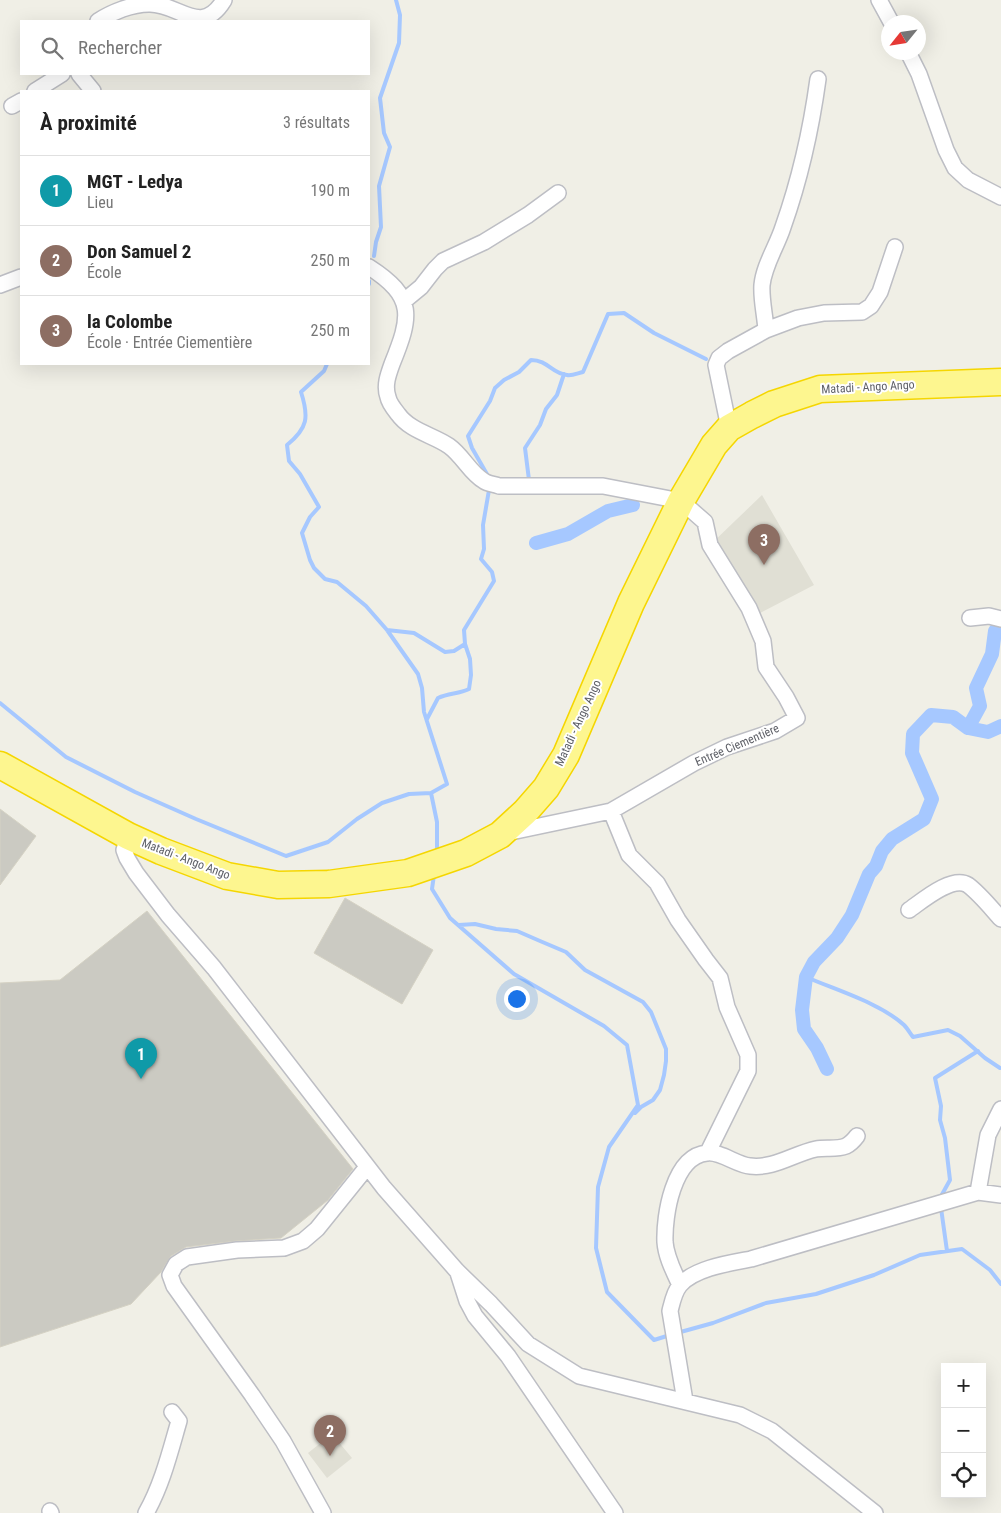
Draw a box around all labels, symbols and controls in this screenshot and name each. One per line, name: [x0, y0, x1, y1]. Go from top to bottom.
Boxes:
north arrow: [881, 15, 926, 60]
search box: [20, 20, 370, 75]
icon: search: [38, 34, 66, 62]
text: Rechercher: [78, 36, 162, 59]
text: À proximité: [40, 111, 137, 135]
text: 3 résultats: [283, 113, 350, 132]
text: MGT - Ledya: [87, 170, 183, 193]
text: 1: [52, 181, 60, 200]
text: 190 m: [311, 181, 350, 200]
text: Lieu: [87, 193, 114, 212]
text: Don Samuel 2: [87, 240, 191, 263]
text: 2: [52, 251, 60, 270]
text: 250 m: [311, 251, 350, 270]
text: École: [87, 263, 121, 282]
text: la Colombe: [87, 310, 172, 333]
text: 3: [52, 321, 60, 340]
text: 250 m: [311, 321, 350, 340]
text: École · Entrée Ciementière: [87, 333, 252, 352]
street label: Matadi - Ango Ango: [821, 378, 915, 396]
pin: 3: [748, 524, 780, 565]
street label: Matadi - Ango Ango: [552, 678, 604, 768]
street label: Entrée Ciementière: [693, 721, 781, 769]
street label: Matadi - Ango Ango: [140, 836, 232, 882]
your location: [504, 986, 530, 1012]
pin: 1: [125, 1038, 157, 1079]
map controls: [941, 1363, 986, 1498]
button: +: [941, 1363, 986, 1408]
button: −: [941, 1408, 986, 1453]
pin: 2: [314, 1415, 346, 1456]
button: locate: [941, 1453, 986, 1498]

